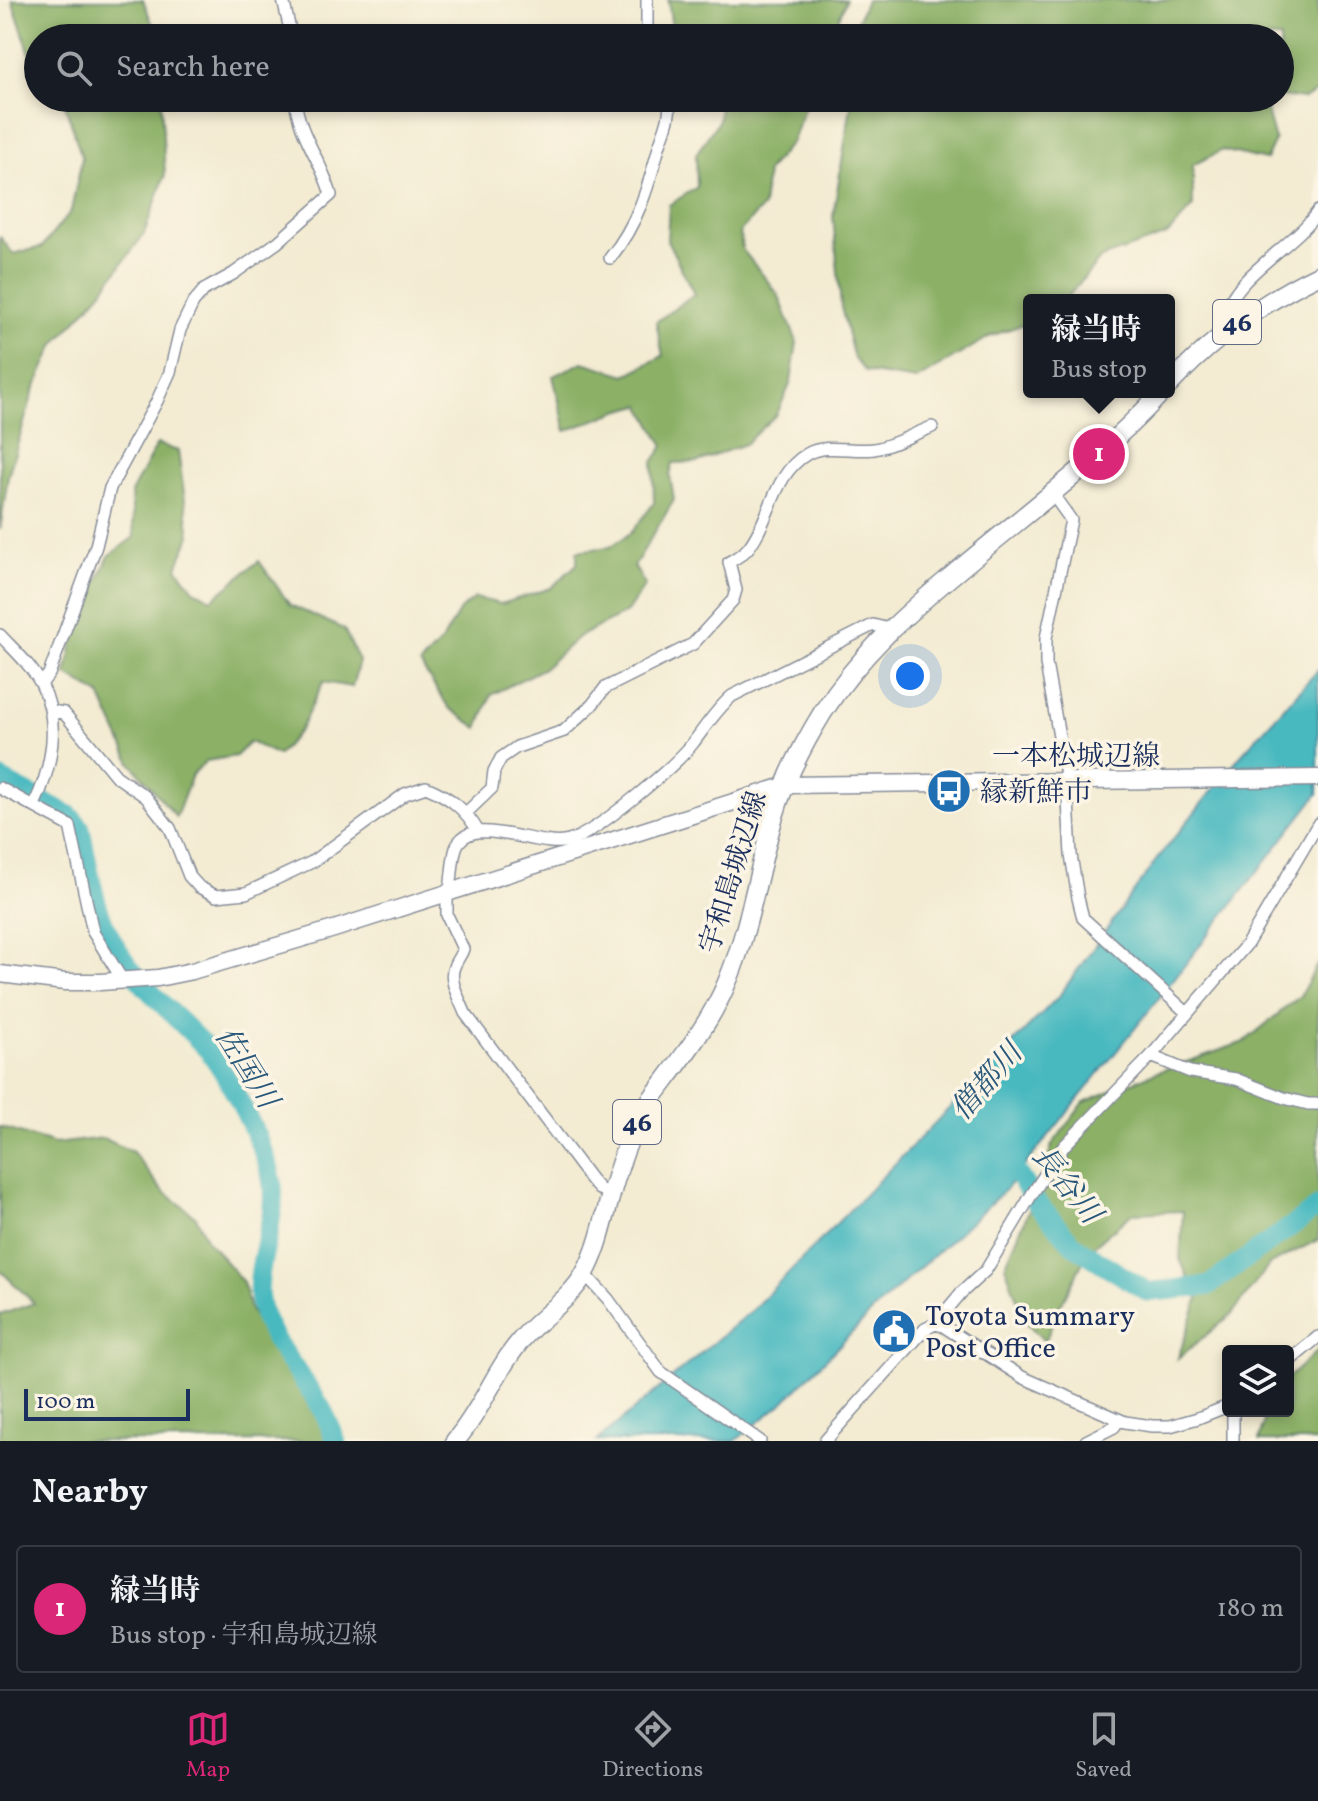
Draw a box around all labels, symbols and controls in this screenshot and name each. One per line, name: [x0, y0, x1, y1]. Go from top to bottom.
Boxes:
search box: [24, 24, 1294, 112]
icon: search: [52, 46, 96, 90]
text: Search here: [116, 47, 270, 89]
popup: [1023, 294, 1175, 398]
road number: 46: [1213, 300, 1261, 344]
text: 緑当時: [1051, 310, 1141, 352]
text: Bus stop: [1051, 352, 1147, 388]
pin: 1: [1073, 424, 1125, 484]
your location: [890, 656, 930, 696]
street label: 一本松城辺線: [992, 738, 1160, 777]
bus stop icon: 縁新鮮市: [925, 767, 973, 815]
place label: 縁新鮮市: [980, 774, 1092, 813]
street label: 宇和島城辺線: [691, 787, 778, 959]
water label: 佐国川: [204, 1019, 289, 1120]
water label: 僧都川: [942, 1032, 1035, 1130]
road number: 46: [613, 1100, 661, 1144]
water label: 長谷川: [1021, 1137, 1112, 1236]
place label: Toyota Summary Post Office: [925, 1298, 1135, 1369]
public building icon: Toyota Summary Post Office: [870, 1307, 918, 1355]
map controls: [1222, 1345, 1294, 1417]
button: layers: [1222, 1345, 1294, 1417]
scale bar: [24, 1385, 190, 1421]
text: 100 m: [36, 1387, 95, 1418]
text: Nearby: [32, 1470, 148, 1517]
text: 緑当時: [110, 1571, 200, 1613]
text: 1: [55, 1591, 65, 1627]
text: 180 m: [1217, 1591, 1284, 1627]
text: Bus stop · 宇和島城辺線: [110, 1618, 377, 1654]
tab: Map: [186, 1707, 230, 1786]
tab: Directions: [602, 1707, 703, 1786]
tab: Saved: [1075, 1707, 1132, 1786]

